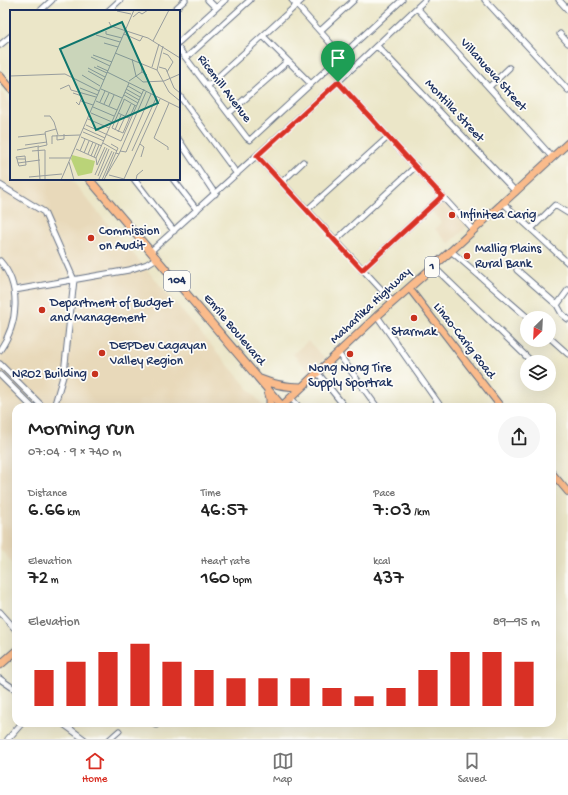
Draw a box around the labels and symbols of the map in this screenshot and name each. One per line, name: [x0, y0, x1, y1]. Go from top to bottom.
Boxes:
inset map: [10, 10, 180, 180]
street label: Villanueva Street: [456, 35, 531, 116]
pin: [321, 41, 355, 82]
street label: Ricemill Avenue: [194, 52, 254, 126]
street label: Montilla Street: [421, 76, 488, 147]
place label: Infinitea Carig: [460, 208, 536, 223]
marker: Infinitea Carig: [447, 210, 457, 220]
place label: Commission on Audit: [99, 224, 160, 254]
marker: Commission on Audit: [86, 233, 96, 243]
place label: Mallig Plains Rural Bank: [475, 242, 543, 272]
marker: Mallig Plains Rural Bank: [462, 251, 472, 261]
road number: 1: [425, 257, 439, 277]
street label: Maharlika Highway: [327, 264, 415, 347]
road number: 104: [164, 271, 190, 291]
street label: Enrile Boulevard: [200, 291, 269, 370]
place label: Department of Budget and Management: [49, 296, 174, 326]
street label: Linao-Carig Road: [430, 300, 499, 383]
marker: Department of Budget and Management: [37, 305, 47, 315]
north arrow: [520, 311, 556, 347]
marker: Starmak: [409, 313, 419, 323]
place label: Starmak: [391, 325, 438, 340]
place label: DEPDev Cagayan Valley Region: [109, 339, 207, 369]
marker: DEPDev Cagayan Valley Region: [97, 348, 107, 358]
marker: Nong Nong Tire Supply Sportrak: [345, 349, 355, 359]
place label: Nong Nong Tire Supply Sportrak: [308, 361, 393, 391]
place label: NRO2 Building: [12, 367, 87, 382]
marker: NRO2 Building: [90, 369, 100, 379]

